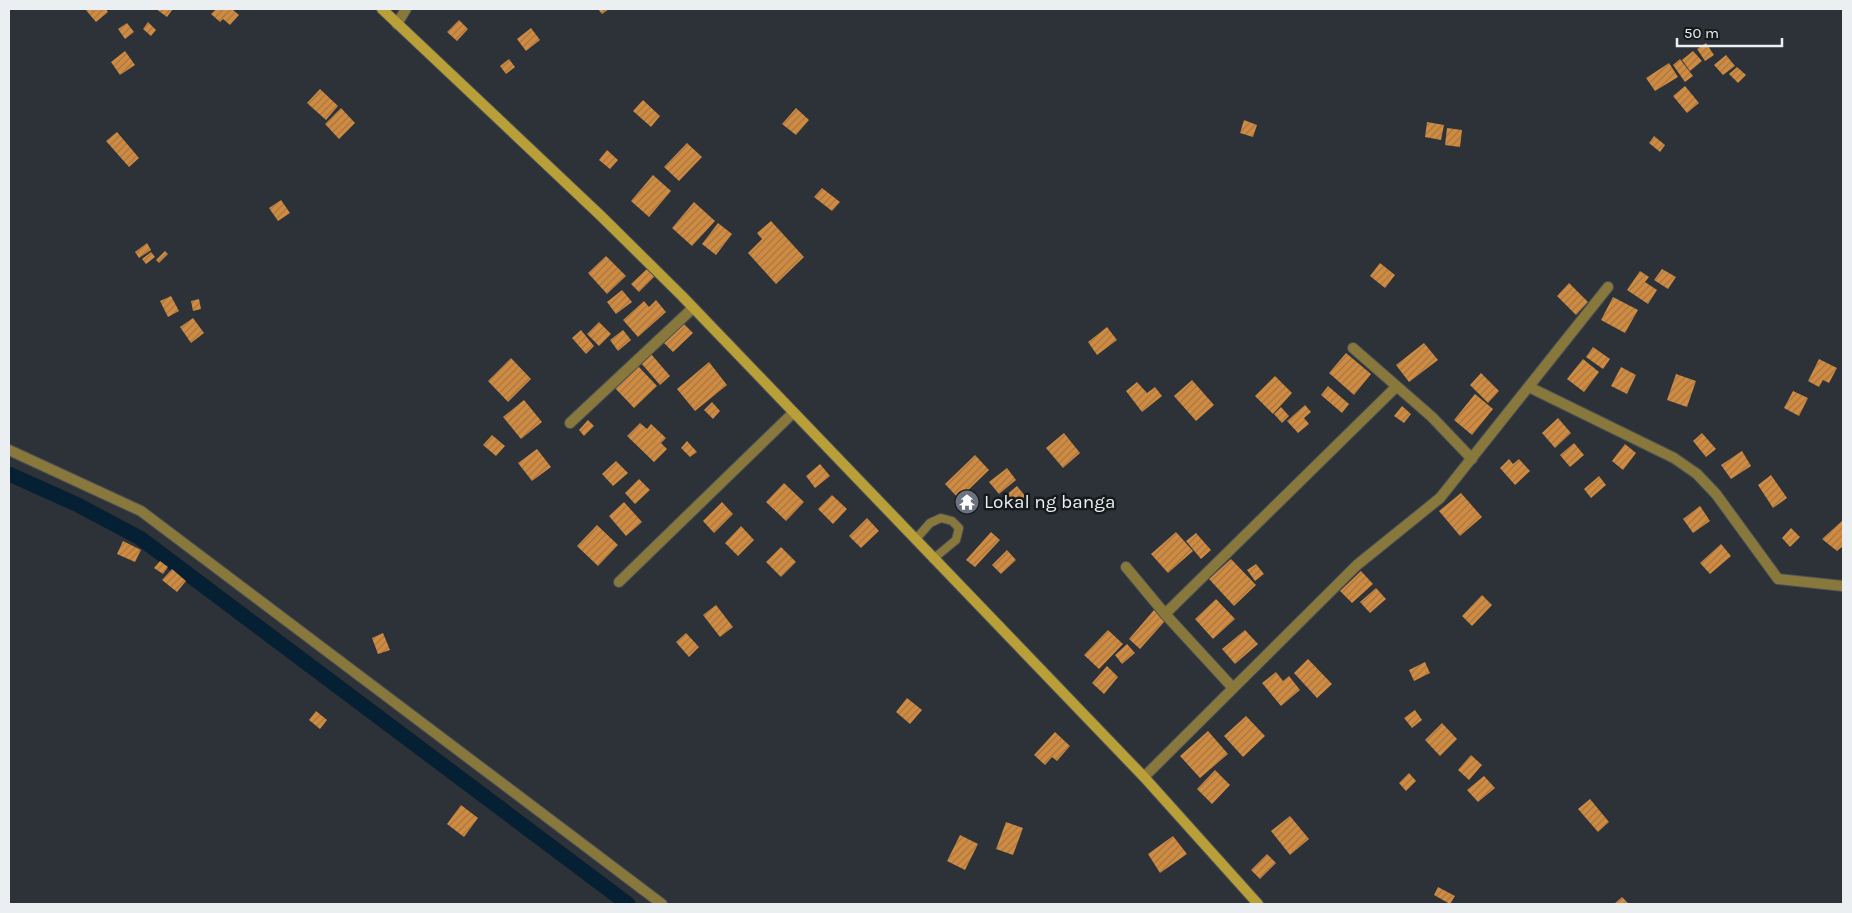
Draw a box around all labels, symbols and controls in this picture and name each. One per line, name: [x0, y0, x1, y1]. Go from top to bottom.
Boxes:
scale bar: [1677, 15, 1782, 47]
text: 50 m: [1684, 24, 1719, 42]
temple icon: Lokal ng banga: [954, 489, 980, 515]
place label: Lokal ng banga: [984, 491, 1115, 513]

